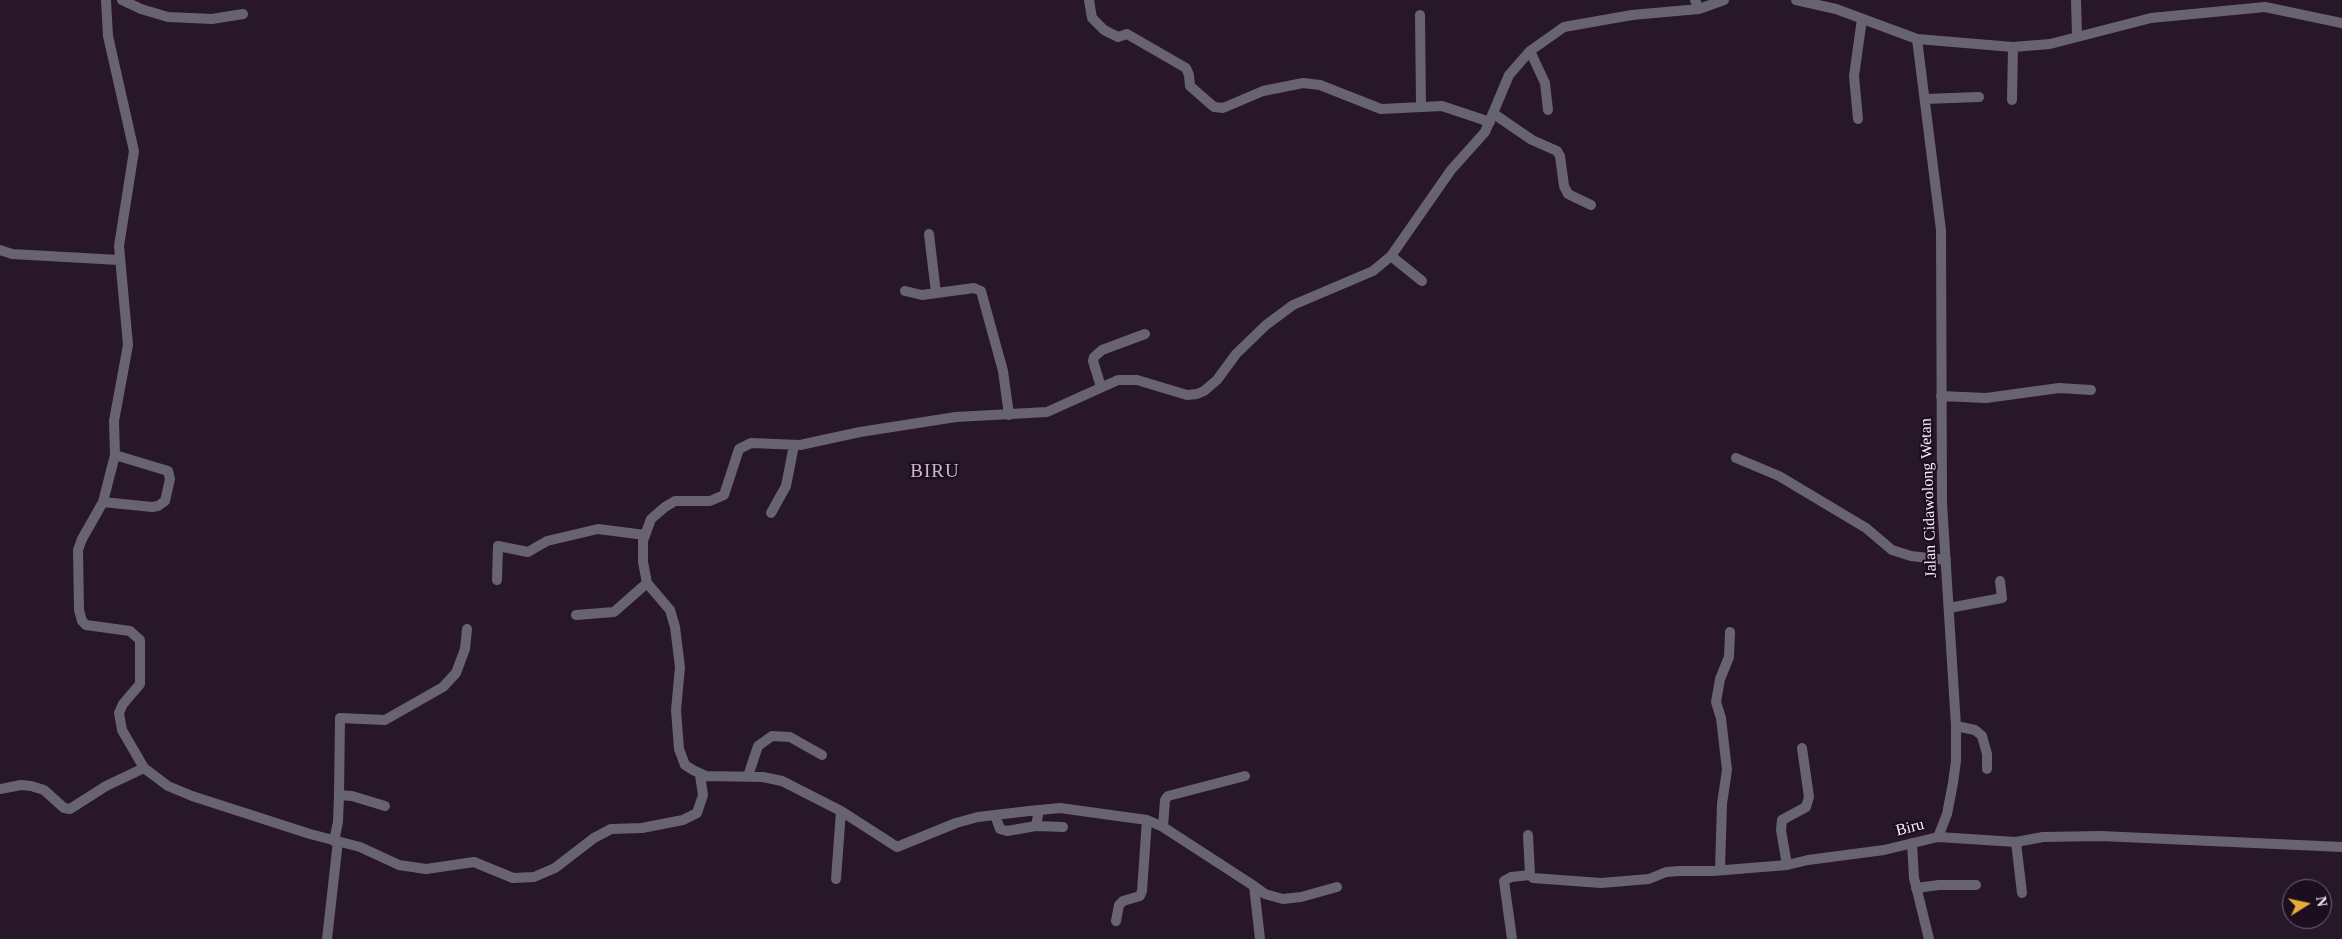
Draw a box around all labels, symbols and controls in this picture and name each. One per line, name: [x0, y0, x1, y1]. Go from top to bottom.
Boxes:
street label: Jalan Cidawolong Wetan: [1917, 418, 1941, 578]
district label: BIRU: [910, 461, 960, 483]
street label: Biru: [1894, 815, 1926, 841]
north arrow: [2282, 879, 2332, 929]
text: N: [2313, 895, 2330, 908]

